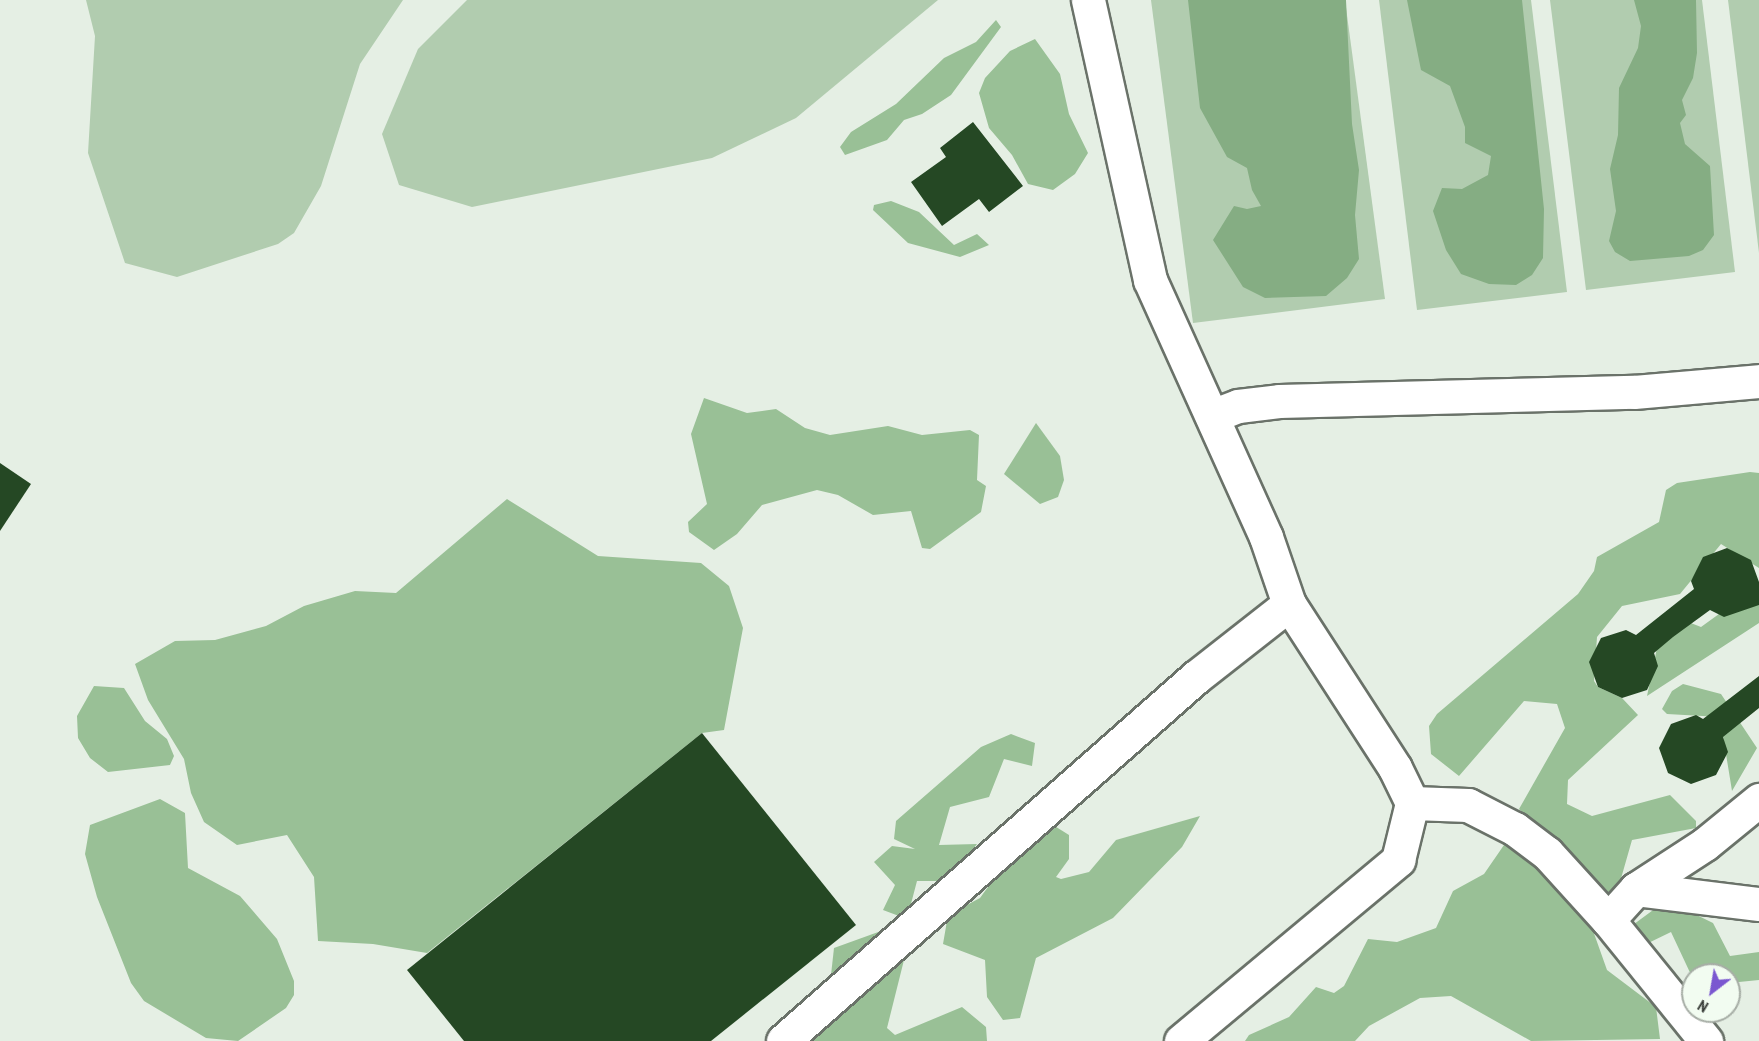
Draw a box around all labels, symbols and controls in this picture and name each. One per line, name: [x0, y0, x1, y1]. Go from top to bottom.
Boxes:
north arrow: [1681, 963, 1741, 1023]
text: N: [1694, 996, 1712, 1018]

